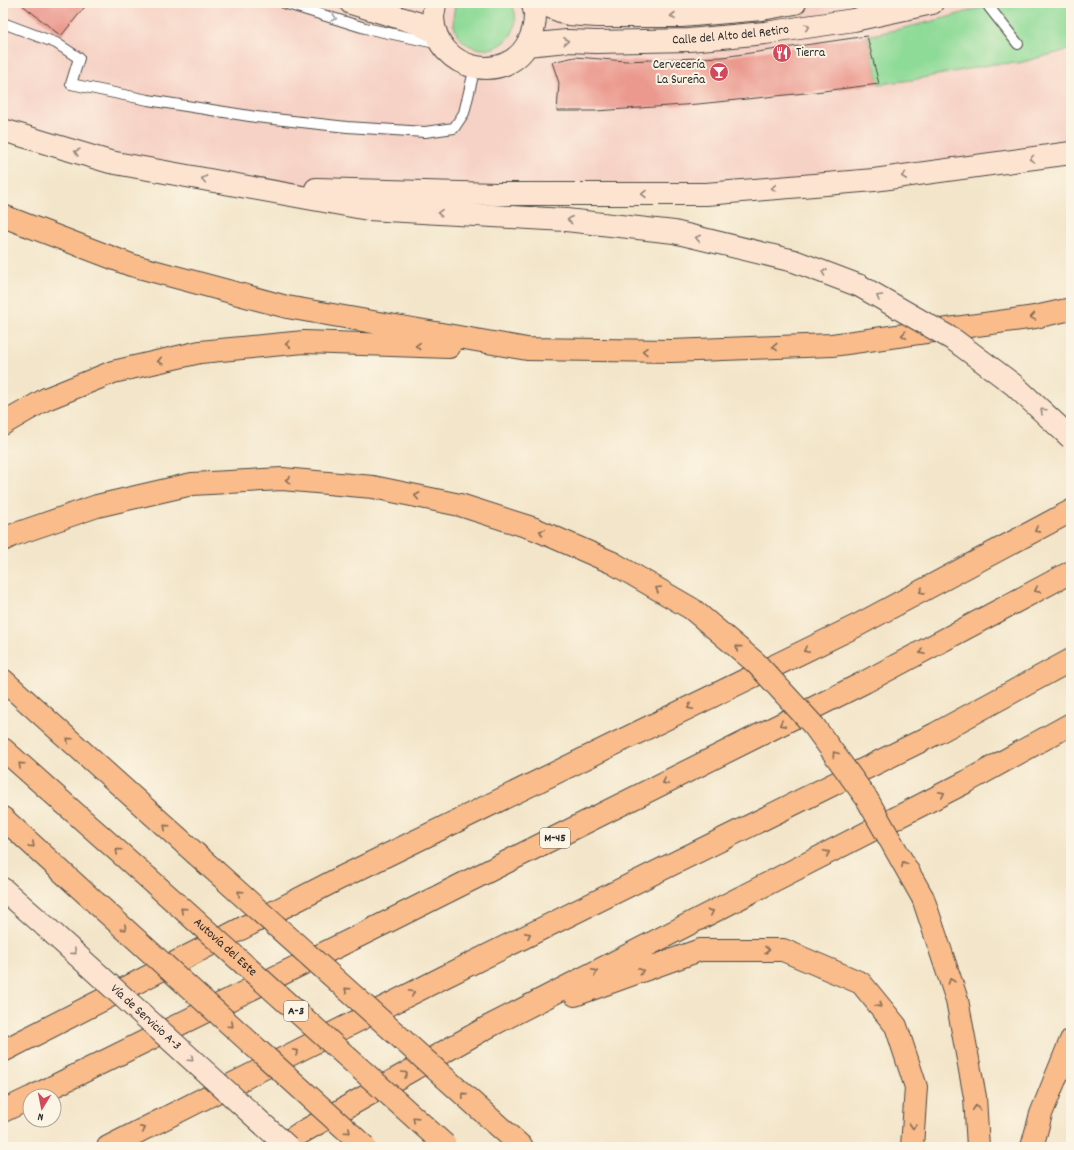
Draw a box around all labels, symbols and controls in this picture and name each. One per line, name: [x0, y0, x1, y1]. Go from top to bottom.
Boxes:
one-way arrow: [670, 12, 676, 20]
one-way arrow: [331, 13, 338, 22]
street label: Calle del Alto del Retiro: [672, 20, 790, 50]
one-way arrow: [804, 23, 810, 32]
one-way arrow: [563, 37, 569, 46]
restaurant icon: Tierra: [771, 42, 793, 64]
place label: Tierra: [796, 44, 826, 63]
place label: Cervecería La Sureña: [653, 56, 706, 90]
bar icon: Cervecería La Sureña: [708, 61, 730, 83]
one-way arrow: [74, 148, 81, 157]
one-way arrow: [1029, 154, 1036, 163]
one-way arrow: [901, 171, 907, 180]
one-way arrow: [201, 176, 207, 184]
one-way arrow: [771, 184, 777, 193]
one-way arrow: [641, 190, 647, 198]
one-way arrow: [437, 209, 443, 218]
one-way arrow: [567, 216, 573, 225]
one-way arrow: [695, 234, 701, 242]
one-way arrow: [820, 268, 827, 276]
one-way arrow: [876, 294, 883, 301]
one-way arrow: [1030, 313, 1036, 321]
one-way arrow: [901, 330, 907, 339]
one-way arrow: [285, 339, 291, 348]
one-way arrow: [415, 342, 421, 350]
one-way arrow: [772, 343, 778, 351]
one-way arrow: [642, 347, 648, 355]
one-way arrow: [157, 357, 163, 365]
one-way arrow: [1040, 409, 1047, 416]
one-way arrow: [285, 475, 291, 484]
one-way arrow: [414, 492, 420, 501]
one-way arrow: [1033, 525, 1041, 532]
one-way arrow: [538, 529, 545, 537]
one-way arrow: [919, 586, 926, 594]
one-way arrow: [1033, 586, 1041, 593]
one-way arrow: [655, 587, 662, 594]
one-way arrow: [736, 645, 743, 652]
one-way arrow: [803, 645, 811, 653]
one-way arrow: [919, 647, 926, 655]
one-way arrow: [686, 702, 694, 710]
one-way arrow: [778, 719, 786, 727]
one-way arrow: [67, 738, 74, 745]
one-way arrow: [832, 751, 840, 758]
one-way arrow: [18, 762, 25, 769]
one-way arrow: [662, 778, 670, 785]
one-way arrow: [938, 791, 946, 798]
one-way arrow: [163, 825, 171, 832]
road number: M-45: [540, 828, 570, 848]
one-way arrow: [27, 840, 35, 847]
one-way arrow: [115, 849, 122, 856]
one-way arrow: [822, 850, 830, 858]
one-way arrow: [901, 861, 908, 868]
one-way arrow: [237, 891, 244, 898]
one-way arrow: [181, 908, 188, 915]
one-way arrow: [707, 909, 714, 917]
street label: Autovía del Este: [189, 913, 261, 981]
one-way arrow: [119, 924, 127, 931]
one-way arrow: [524, 932, 532, 940]
one-way arrow: [764, 946, 770, 954]
one-way arrow: [69, 948, 77, 955]
one-way arrow: [637, 967, 644, 976]
one-way arrow: [591, 969, 599, 976]
one-way arrow: [947, 977, 956, 984]
street label: Vía de Servicio A-3: [106, 980, 185, 1055]
one-way arrow: [344, 987, 352, 994]
one-way arrow: [408, 990, 415, 998]
road number: A-3: [284, 1001, 308, 1021]
one-way arrow: [875, 1001, 882, 1008]
one-way arrow: [226, 1020, 234, 1028]
one-way arrow: [292, 1049, 299, 1056]
one-way arrow: [186, 1054, 194, 1061]
one-way arrow: [401, 1071, 409, 1078]
north arrow: [22, 1088, 62, 1128]
one-way arrow: [462, 1093, 469, 1100]
one-way arrow: [971, 1105, 980, 1111]
text: N: [36, 1107, 45, 1124]
one-way arrow: [413, 1116, 420, 1123]
one-way arrow: [909, 1123, 918, 1129]
one-way arrow: [343, 1126, 351, 1134]
one-way arrow: [138, 1127, 146, 1134]

